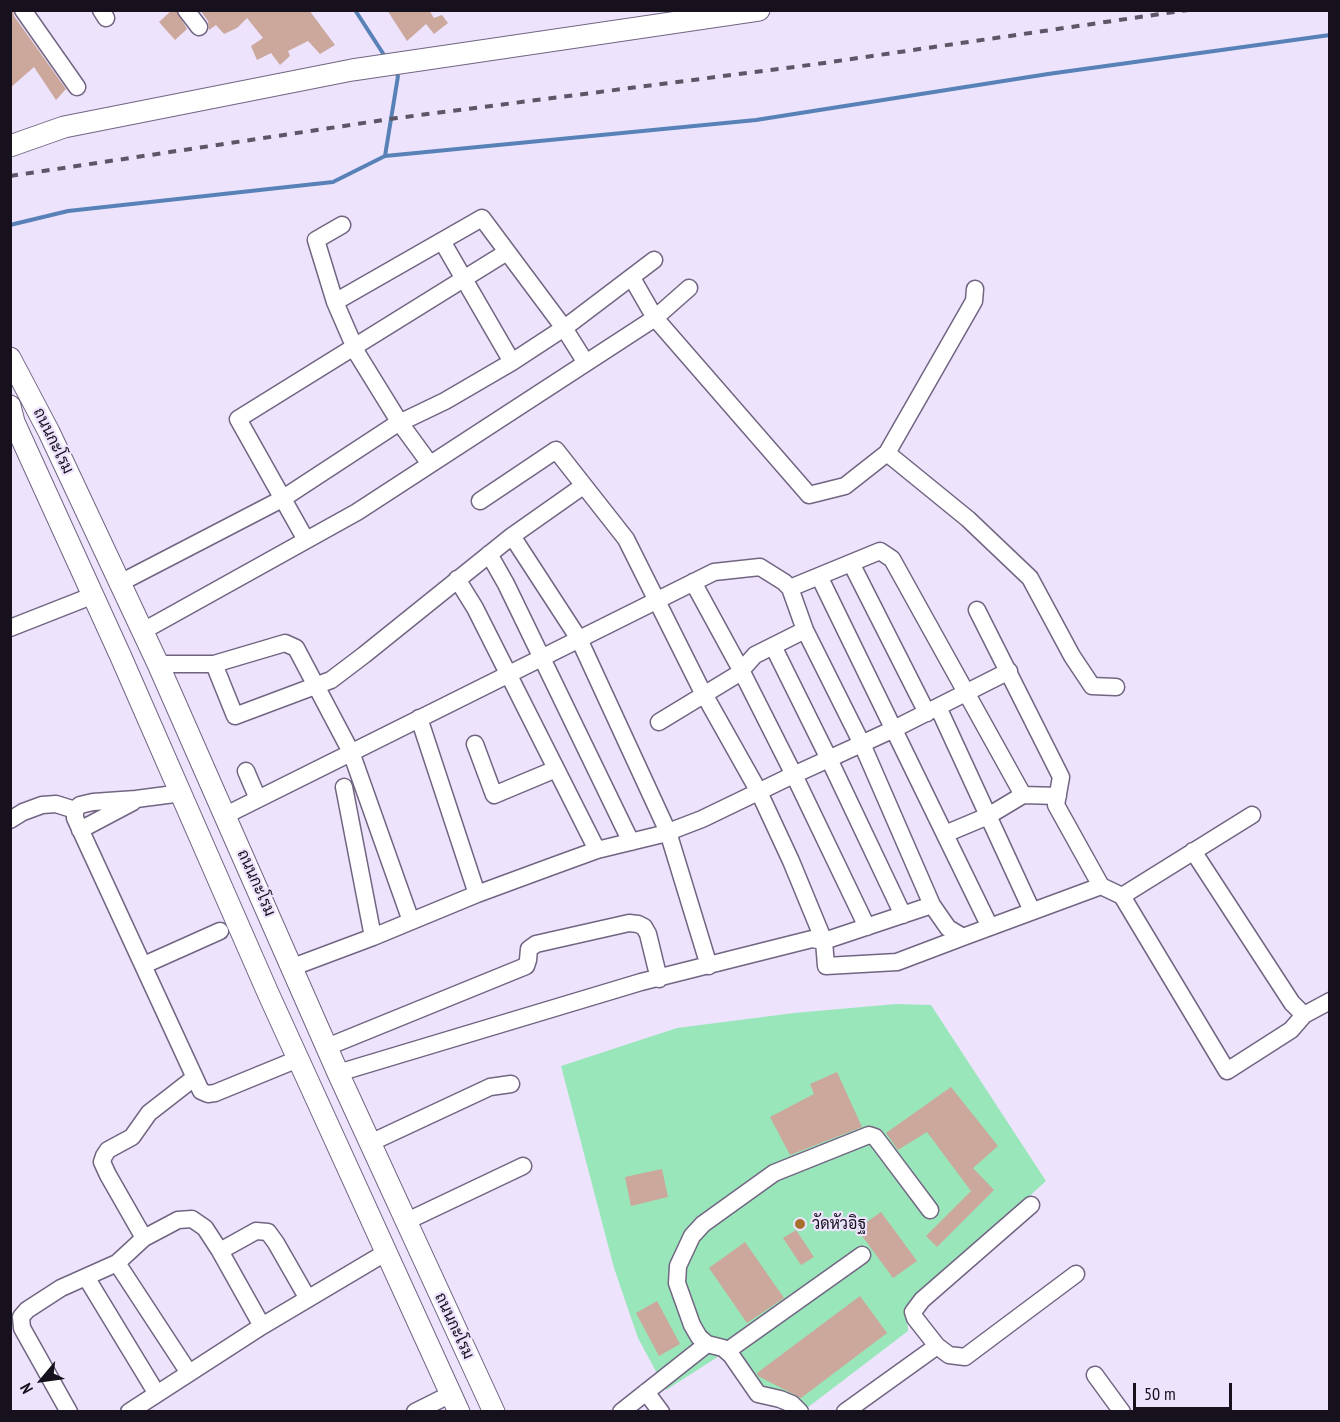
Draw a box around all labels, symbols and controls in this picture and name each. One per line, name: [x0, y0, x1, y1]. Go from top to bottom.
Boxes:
street label: ถนนกะโรม: [29, 405, 77, 477]
street label: ถนนกะโรม: [233, 847, 279, 919]
place label: วัดหัวอิฐ: [812, 1214, 866, 1234]
marker: วัดหัวอิฐ: [793, 1217, 807, 1231]
street label: ถนนกะโรม: [430, 1290, 478, 1362]
north arrow: [12, 1350, 72, 1410]
scale bar: [1136, 1371, 1235, 1409]
text: N: [15, 1380, 37, 1397]
text: 50 m: [1144, 1382, 1176, 1405]

